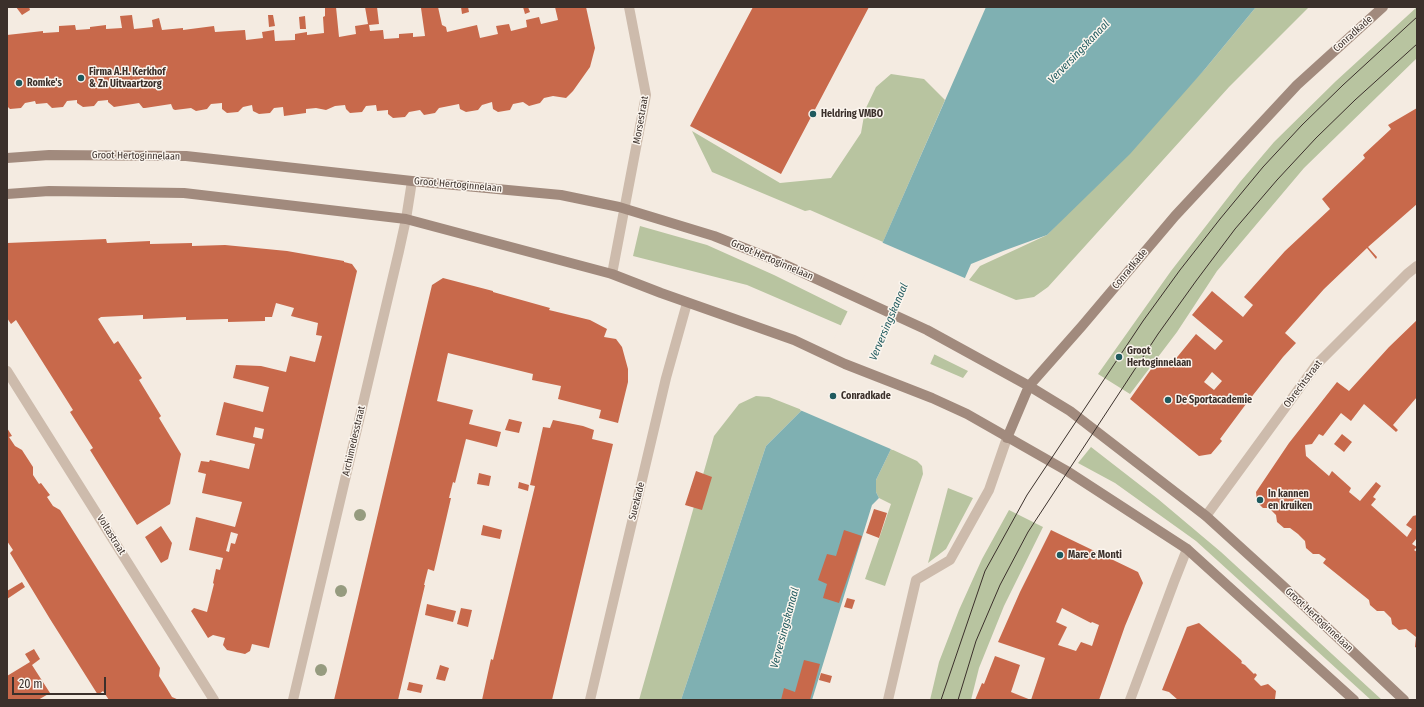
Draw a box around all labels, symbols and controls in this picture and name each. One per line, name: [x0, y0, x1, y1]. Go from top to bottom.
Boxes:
street label: Conradkade: [1331, 13, 1375, 55]
water label: Verversingskanaal: [1046, 18, 1112, 86]
place label: Firma A.H. Kerkhof & Zn Uitvaartzorg: [89, 66, 166, 90]
marker: Firma A.H. Kerkhof & Zn Uitvaartzorg: [76, 73, 86, 83]
place label: Romke's: [27, 77, 62, 89]
marker: Romke's: [14, 78, 24, 88]
street label: Morsestraat: [631, 95, 651, 145]
place label: Heldring VMBO: [821, 108, 883, 120]
marker: Heldring VMBO: [808, 109, 818, 119]
street label: Groot Hertoginnelaan: [92, 149, 180, 163]
street label: Groot Hertoginnelaan: [414, 175, 502, 195]
street label: Groot Hertoginnelaan: [729, 237, 815, 283]
street label: Conradkade: [1110, 247, 1150, 291]
water label: Verversingskanaal: [867, 281, 911, 363]
place label: Groot Hertoginnelaan: [1127, 345, 1191, 368]
marker: Groot Hertoginnelaan: [1114, 352, 1124, 362]
street label: Obrechtstraat: [1281, 358, 1325, 410]
place label: Conradkade: [841, 390, 891, 402]
marker: Conradkade: [828, 391, 838, 401]
place label: De Sportacademie: [1176, 394, 1252, 406]
marker: De Sportacademie: [1163, 395, 1173, 405]
street label: Archimedesstraat: [340, 405, 368, 477]
street label: Suezkade: [626, 481, 648, 521]
place label: In kannen en kruiken: [1268, 488, 1312, 512]
marker: In kannen en kruiken: [1255, 495, 1265, 505]
street label: Voltastraat: [94, 513, 128, 557]
place label: Mare e Monti: [1068, 549, 1122, 561]
marker: Mare e Monti: [1055, 550, 1065, 560]
water label: Verversingskanaal: [768, 586, 802, 670]
street label: Groot Hertoginnelaan: [1283, 586, 1355, 654]
scale bar: [14, 669, 108, 695]
text: 20 m: [19, 677, 43, 691]

